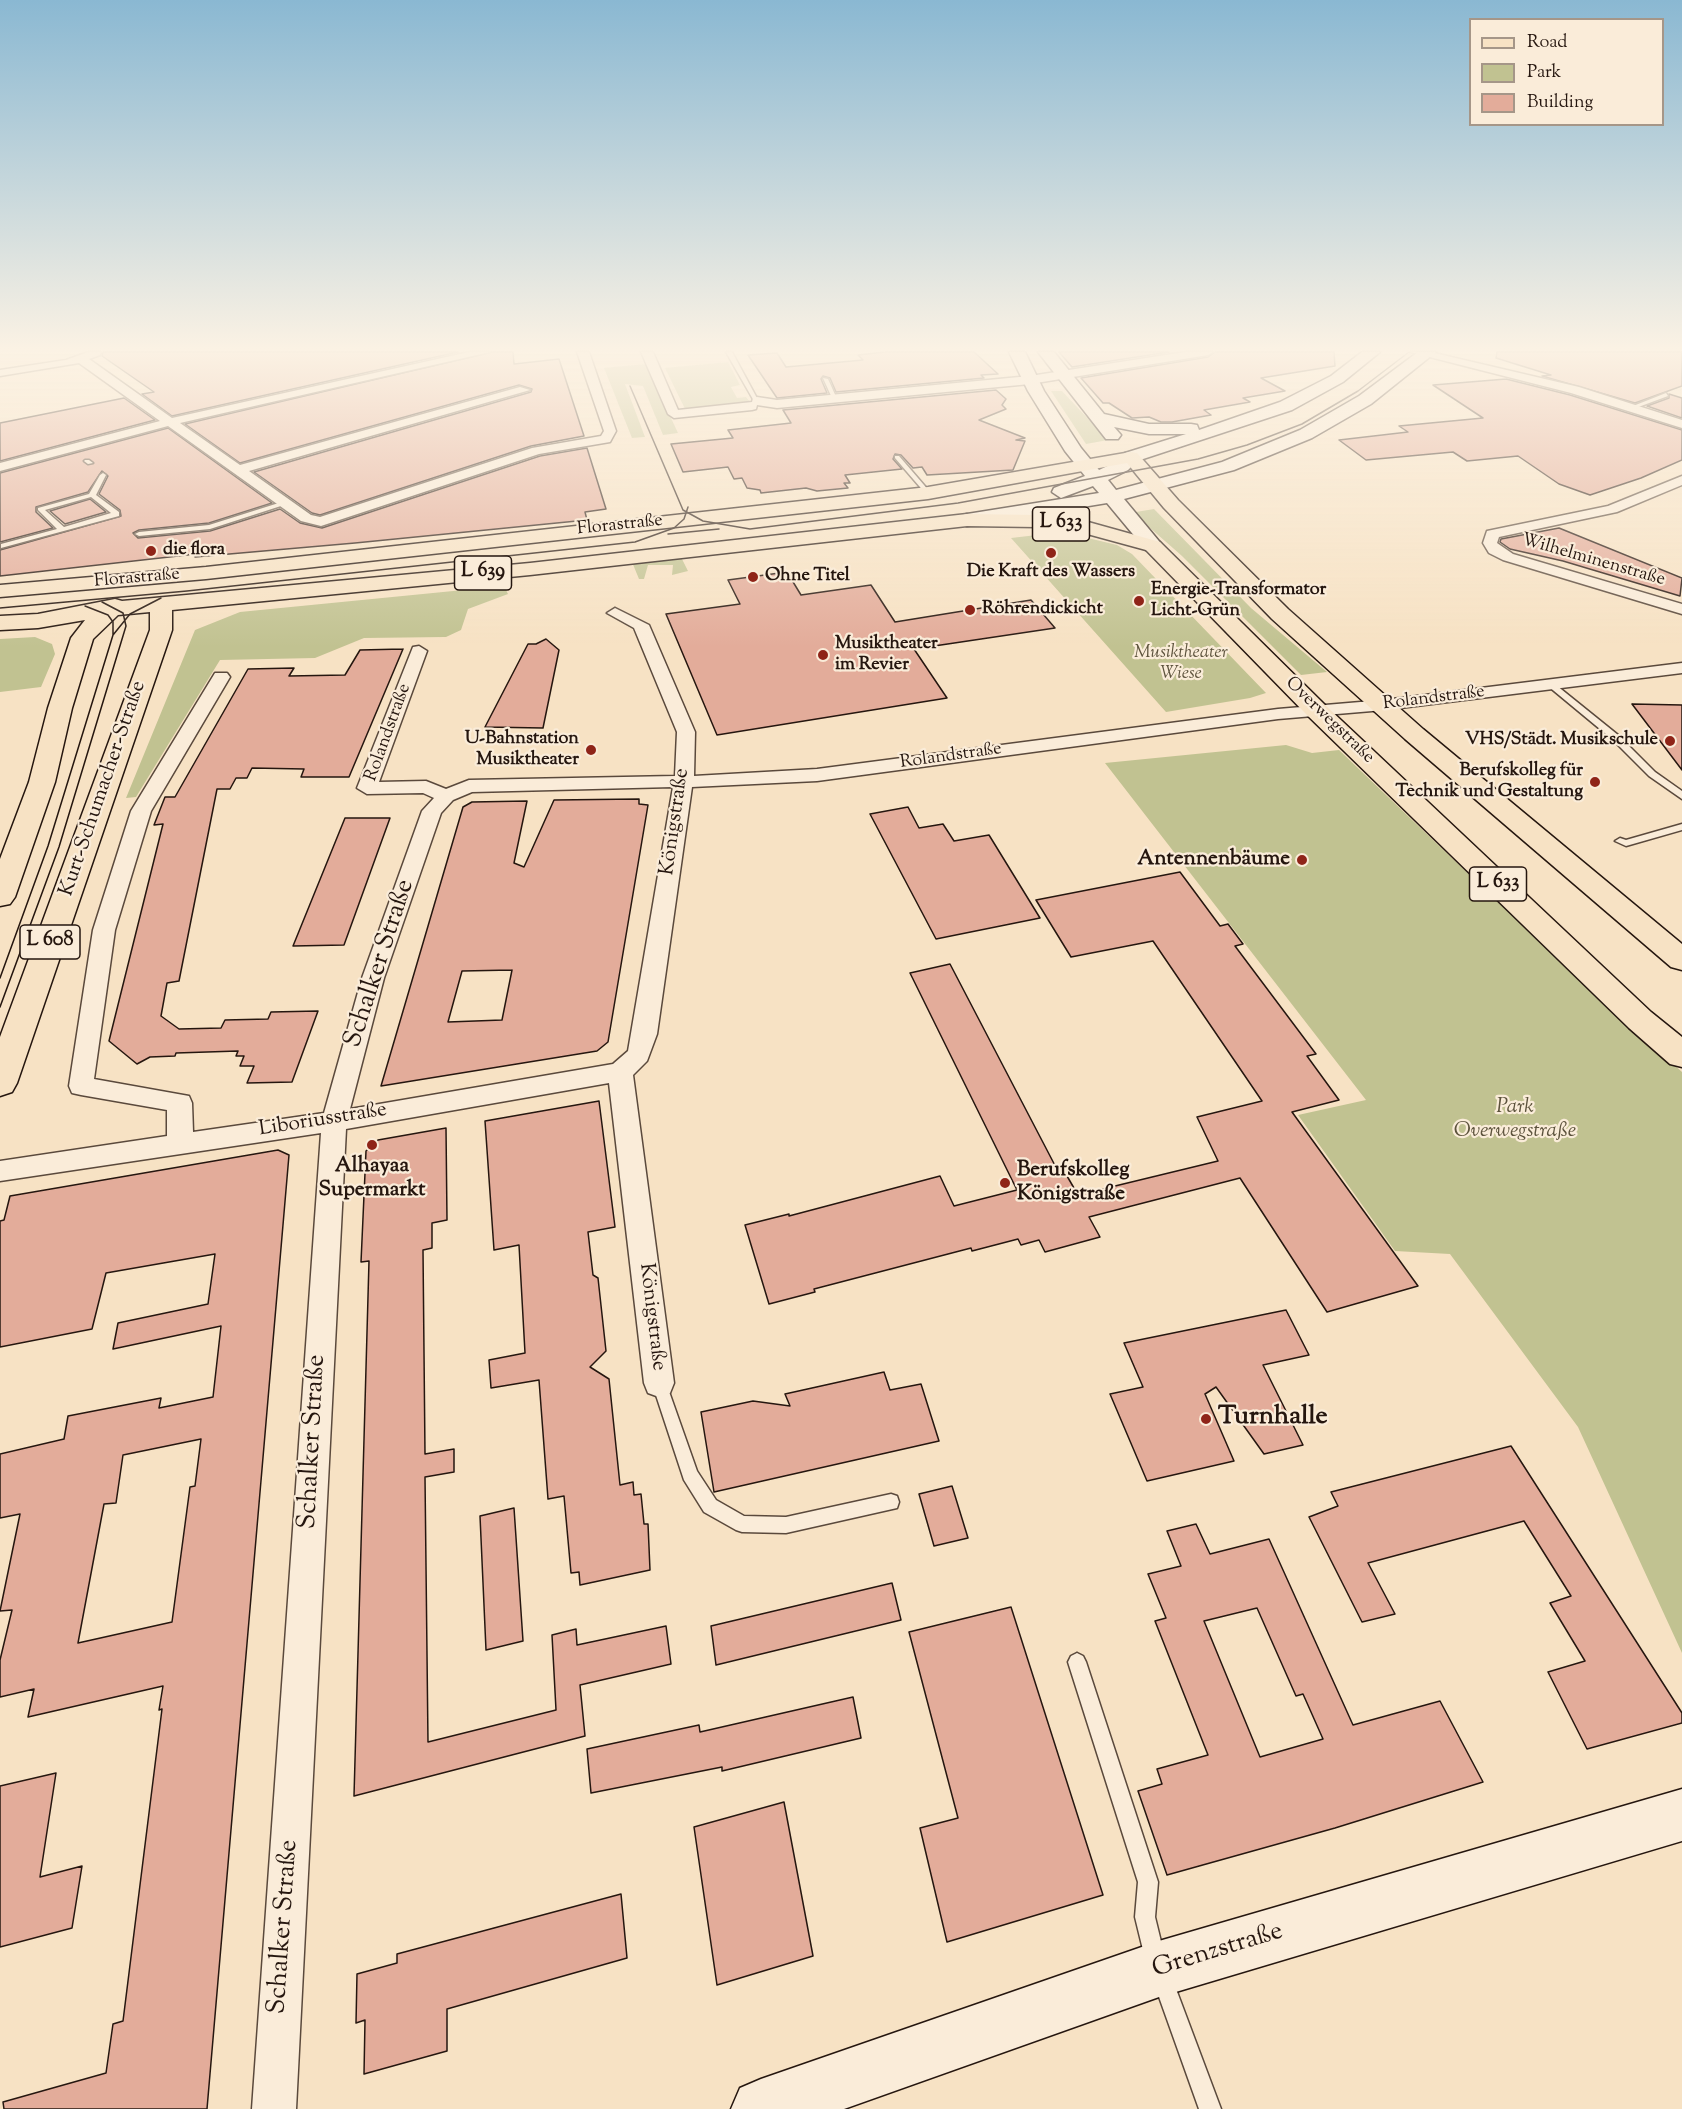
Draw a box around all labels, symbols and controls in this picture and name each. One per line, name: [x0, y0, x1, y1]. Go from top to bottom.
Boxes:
legend: [1469, 18, 1664, 126]
text: Road: [1527, 30, 1567, 56]
text: Park: [1527, 60, 1561, 86]
text: Building: [1527, 90, 1593, 116]
road number: L 633: [1032, 507, 1090, 541]
street label: Florastraße: [576, 511, 664, 541]
street label: Wilhelminenstraße: [1519, 530, 1667, 592]
place label: die flora: [163, 540, 225, 562]
marker: die flora: [144, 544, 158, 558]
marker: Die Kraft des Wassers: [1044, 546, 1058, 560]
road number: L 639: [454, 556, 512, 590]
place label: Die Kraft des Wassers: [967, 562, 1135, 584]
street label: Florastraße: [93, 564, 181, 594]
place label: Ohne Titel: [765, 566, 850, 588]
marker: Ohne Titel: [746, 570, 760, 584]
place label: Energie-Transformator Licht-Grün: [1151, 580, 1326, 622]
marker: Energie-Transformator Licht-Grün: [1132, 594, 1146, 608]
place label: Röhrendickicht: [982, 599, 1103, 621]
marker: Röhrendickicht: [963, 603, 977, 617]
place label: Musiktheater im Revier: [835, 634, 938, 676]
park label: Musiktheater Wiese: [1134, 643, 1228, 686]
marker: Musiktheater im Revier: [816, 648, 830, 662]
street label: Overwegstraße: [1280, 673, 1378, 769]
street label: Kurt-Schumacher-Straße: [55, 678, 153, 900]
street label: Rolandstraße: [361, 681, 417, 785]
street label: Rolandstraße: [1382, 682, 1486, 716]
place label: U-Bahnstation Musiktheater: [465, 729, 579, 771]
place label: VHS/Städt. Musikschule: [1465, 730, 1658, 752]
marker: VHS/Städt. Musikschule: [1663, 734, 1677, 748]
street label: Rolandstraße: [899, 739, 1003, 775]
marker: U-Bahnstation Musiktheater: [584, 743, 598, 757]
place label: Berufskolleg für Technik und Gestaltung: [1395, 761, 1583, 804]
street label: Königstraße: [656, 767, 696, 877]
marker: Berufskolleg für Technik und Gestaltung: [1588, 775, 1602, 789]
place label: Antennenbäume: [1137, 847, 1290, 873]
marker: Antennenbäume: [1295, 853, 1309, 867]
road number: L 633: [1470, 867, 1526, 901]
street label: Schalker Straße: [339, 876, 423, 1052]
road number: L 608: [20, 925, 80, 959]
park label: Park Overwegstraße: [1454, 1095, 1576, 1145]
street label: Liboriusstraße: [257, 1098, 389, 1144]
marker: Alhayaa Supermarkt: [365, 1138, 379, 1152]
place label: Alhayaa Supermarkt: [319, 1154, 425, 1204]
place label: Berufskolleg Königstraße: [1017, 1158, 1129, 1208]
marker: Berufskolleg Königstraße: [998, 1176, 1012, 1190]
street label: Königstraße: [632, 1262, 670, 1372]
street label: Schalker Straße: [294, 1354, 334, 1530]
place label: Turnhalle: [1218, 1403, 1328, 1435]
marker: Turnhalle: [1199, 1412, 1213, 1426]
street label: Schalker Straße: [263, 1839, 307, 2015]
street label: Grenzstraße: [1149, 1917, 1287, 1987]

